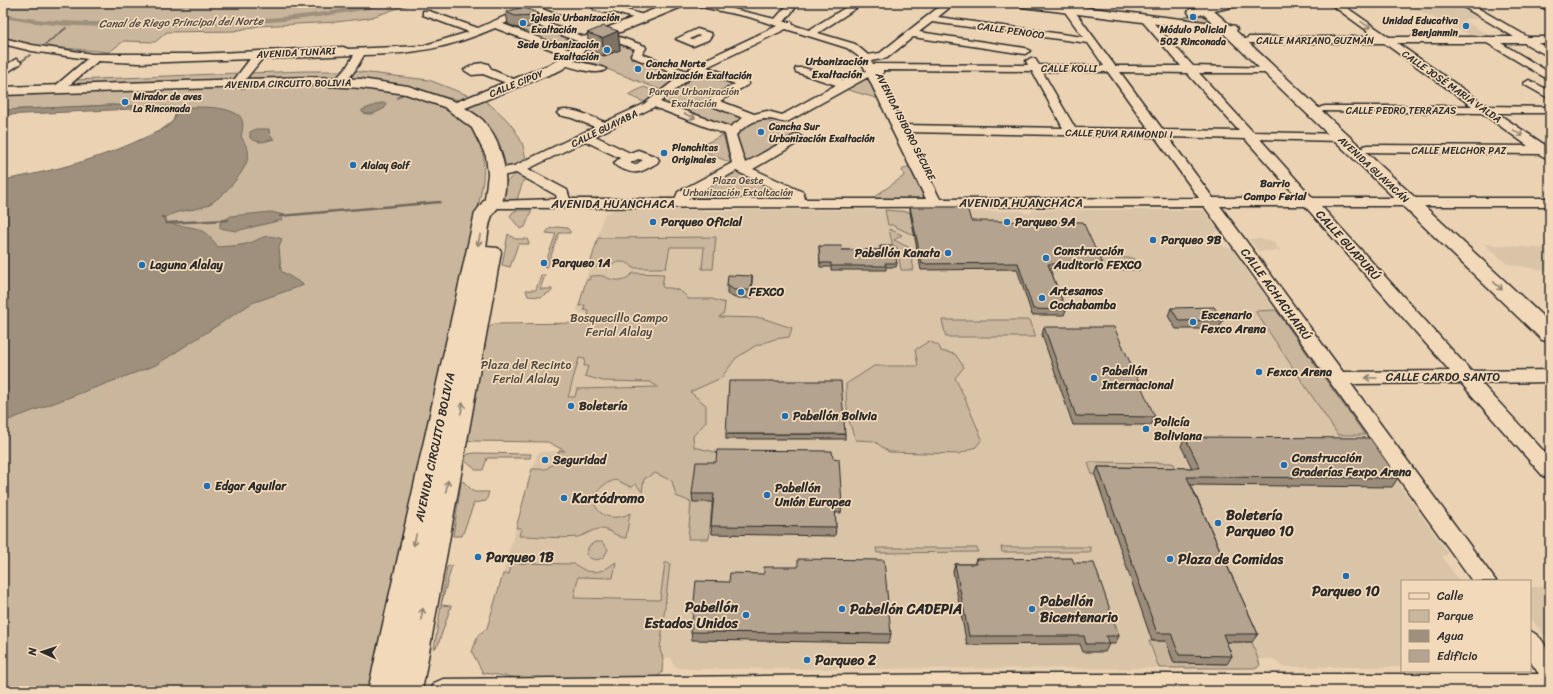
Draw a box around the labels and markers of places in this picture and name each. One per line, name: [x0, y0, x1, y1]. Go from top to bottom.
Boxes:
place label: Iglesia Urbanización Exaltación: [530, 9, 620, 39]
marker: Módulo Policial 502 Rinconada: [1188, 12, 1198, 22]
place label: Unidad Educativa Benjanmin: [1382, 12, 1459, 42]
marker: Iglesia Urbanización Exaltación: [518, 18, 528, 28]
place label: Módulo Policial 502 Rinconada: [1159, 21, 1227, 51]
marker: Unidad Educativa Benjanmin: [1461, 21, 1471, 31]
place label: Sede Urbanización Exaltación: [516, 36, 600, 66]
marker: Sede Urbanización Exaltación: [602, 45, 612, 55]
place label: Cancha Norte Urbanización Exaltación: [645, 55, 752, 85]
marker: Cancha Norte Urbanización Exaltación: [633, 64, 643, 74]
place label: Mirador de aves La Rinconada: [132, 88, 202, 118]
marker: Mirador de aves La Rinconada: [120, 97, 130, 107]
place label: Cancha Sur Urbanización Exaltación: [768, 118, 875, 148]
marker: Cancha Sur Urbanización Exaltación: [756, 127, 766, 137]
place label: Planchitas Originales: [671, 139, 719, 169]
marker: Planchitas Originales: [659, 148, 669, 158]
place label: Alalay Golf: [360, 157, 411, 175]
marker: Alalay Golf: [348, 160, 358, 170]
place label: Parqueo Oficial: [661, 211, 742, 233]
place label: Parqueo 9A: [1015, 211, 1076, 233]
marker: Parqueo Oficial: [648, 217, 658, 227]
marker: Parqueo 9A: [1002, 217, 1012, 227]
place label: Parqueo 9B: [1161, 229, 1222, 251]
marker: Parqueo 9B: [1148, 235, 1158, 245]
place label: Construcción Auditorio FEXCO: [1053, 240, 1142, 276]
place label: Pabellón Kanata: [855, 242, 941, 264]
marker: Pabellón Kanata: [943, 248, 953, 258]
place label: Parqueo 1A: [552, 252, 611, 274]
marker: Construcción Auditorio FEXCO: [1041, 253, 1051, 263]
place label: Laguna Alalay: [150, 254, 223, 276]
marker: Parqueo 1A: [539, 258, 549, 268]
marker: Laguna Alalay: [137, 260, 147, 270]
place label: Artesanos Cochabamba: [1049, 280, 1116, 316]
place label: FEXCO: [748, 281, 784, 303]
marker: FEXCO: [736, 287, 746, 297]
marker: Artesanos Cochabamba: [1037, 293, 1047, 303]
place label: Escenario Fexco Arena: [1200, 304, 1266, 340]
marker: Escenario Fexco Arena: [1188, 317, 1198, 327]
place label: Pabellón Internacional: [1101, 360, 1174, 396]
place label: Fexco Arena: [1266, 361, 1332, 383]
marker: Fexco Arena: [1254, 367, 1264, 377]
marker: Pabellón Internacional: [1089, 373, 1099, 383]
place label: Boletería: [579, 395, 628, 417]
marker: Boletería: [566, 401, 576, 411]
place label: Pabellón Bolivia: [793, 405, 877, 427]
marker: Pabellón Bolivia: [780, 411, 790, 421]
place label: Policía Boliviana: [1154, 411, 1203, 447]
marker: Policía Boliviana: [1141, 424, 1151, 434]
place label: Construcción Graderías Fexpo Arena: [1291, 447, 1411, 483]
place label: Seguridad: [552, 449, 608, 471]
marker: Seguridad: [540, 455, 550, 465]
marker: Construcción Graderías Fexpo Arena: [1279, 460, 1289, 470]
place label: Edgar Aguilar: [215, 475, 287, 497]
place label: Pabellón Unión Europea: [775, 477, 852, 513]
marker: Edgar Aguilar: [202, 481, 212, 491]
place label: Kartódromo: [571, 486, 644, 511]
marker: Pabellón Unión Europea: [762, 490, 772, 500]
marker: Kartódromo: [559, 493, 569, 503]
place label: Boletería Parqueo 10: [1226, 503, 1294, 544]
marker: Boletería Parqueo 10: [1213, 518, 1223, 528]
place label: Parqueo 1B: [486, 545, 554, 570]
place label: Plaza de Comidas: [1178, 547, 1283, 572]
marker: Parqueo 1B: [473, 552, 483, 562]
marker: Plaza de Comidas: [1165, 554, 1175, 564]
marker: Parqueo 10: [1341, 571, 1351, 581]
place label: Parqueo 10: [1312, 579, 1380, 604]
place label: Pabellón Bicentenario: [1040, 589, 1118, 630]
place label: Pabellón Estados Unidos: [644, 595, 739, 636]
place label: Pabellón CADEPIA: [850, 597, 962, 622]
marker: Pabellón CADEPIA: [837, 604, 847, 614]
marker: Pabellón Bicentenario: [1027, 604, 1037, 614]
marker: Pabellón Estados Unidos: [741, 610, 751, 620]
place label: Parqueo 2: [815, 648, 877, 673]
marker: Parqueo 2: [802, 655, 812, 665]

